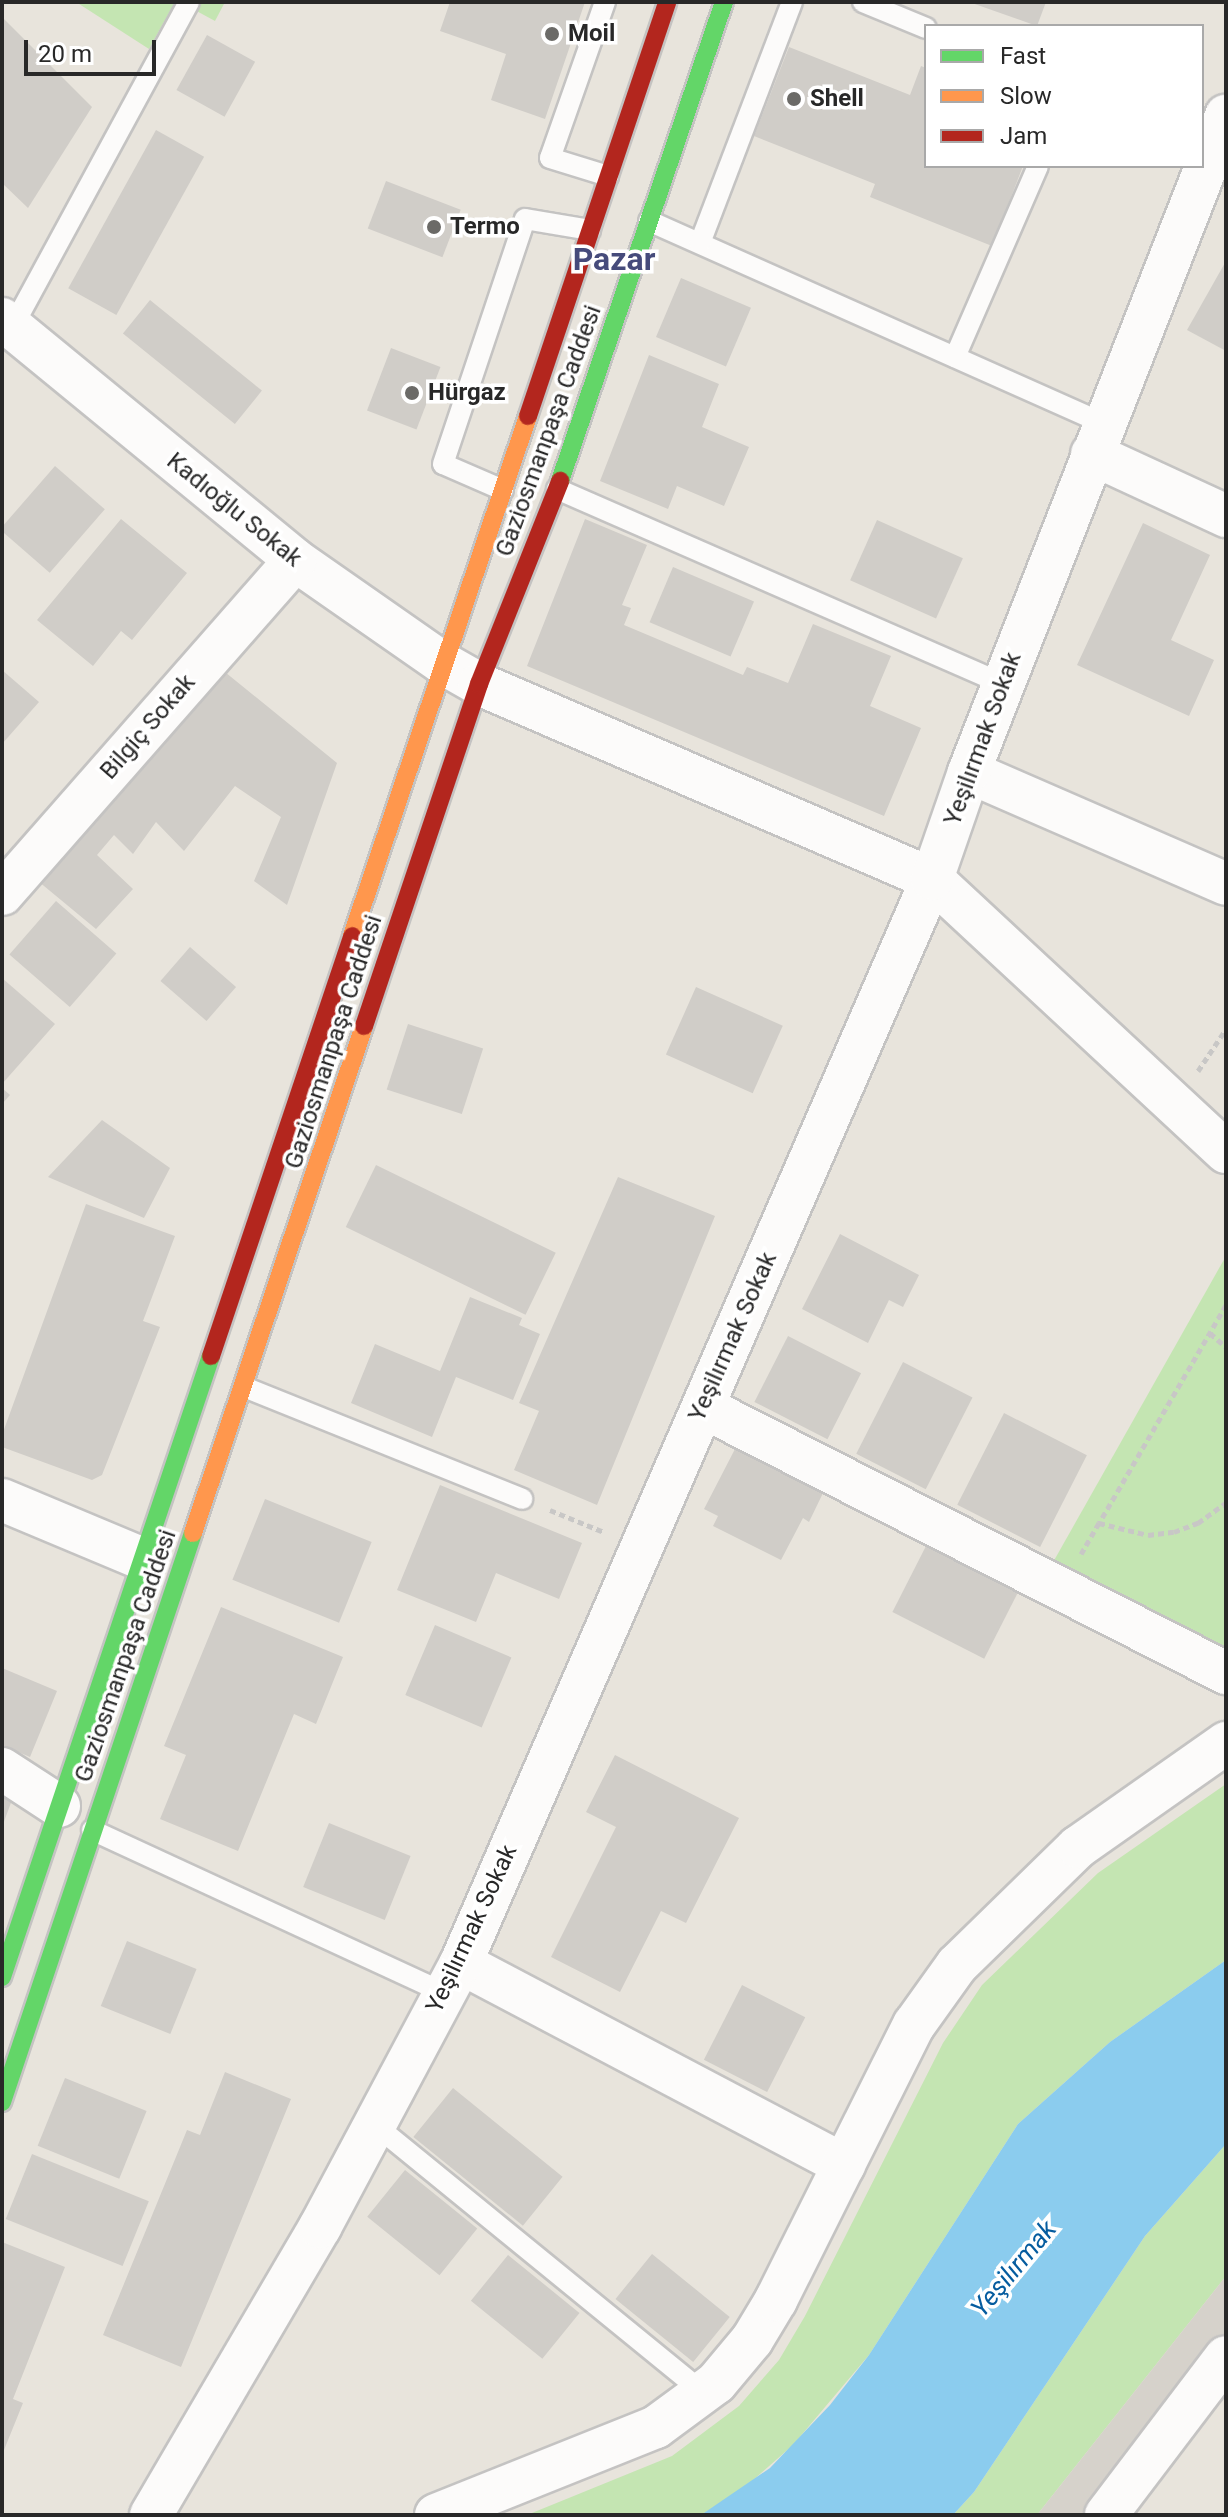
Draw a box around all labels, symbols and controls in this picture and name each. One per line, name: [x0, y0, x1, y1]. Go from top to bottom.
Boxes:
place label: Moil: [568, 20, 615, 48]
scale bar: [28, 24, 160, 74]
legend: [924, 24, 1204, 168]
marker: Moil: [543, 25, 561, 43]
text: 20 m: [38, 40, 92, 68]
text: Fast: [1000, 42, 1046, 70]
text: Slow: [1000, 82, 1052, 110]
place label: Shell: [810, 85, 864, 113]
marker: Shell: [785, 90, 803, 108]
text: Jam: [1000, 122, 1047, 150]
place label: Termo: [450, 213, 520, 241]
marker: Termo: [425, 218, 443, 236]
district label: Pazar: [573, 240, 655, 278]
street label: Gaziosmanpaşa Caddesi: [490, 301, 608, 561]
place label: Hürgaz: [428, 379, 506, 407]
marker: Hürgaz: [403, 384, 421, 402]
street label: Kadıoğlu Sokak: [161, 447, 307, 573]
street label: Yeşilırmak Sokak: [938, 649, 1028, 829]
street label: Bilgiç Sokak: [95, 669, 201, 785]
street label: Gaziosmanpaşa Caddesi: [279, 911, 389, 1173]
street label: Yeşilırmak Sokak: [683, 1248, 783, 1426]
street label: Gaziosmanpaşa Caddesi: [69, 1526, 183, 1786]
street label: Yeşilırmak Sokak: [420, 1840, 524, 2018]
water label: Yeşilırmak: [965, 2214, 1063, 2324]

